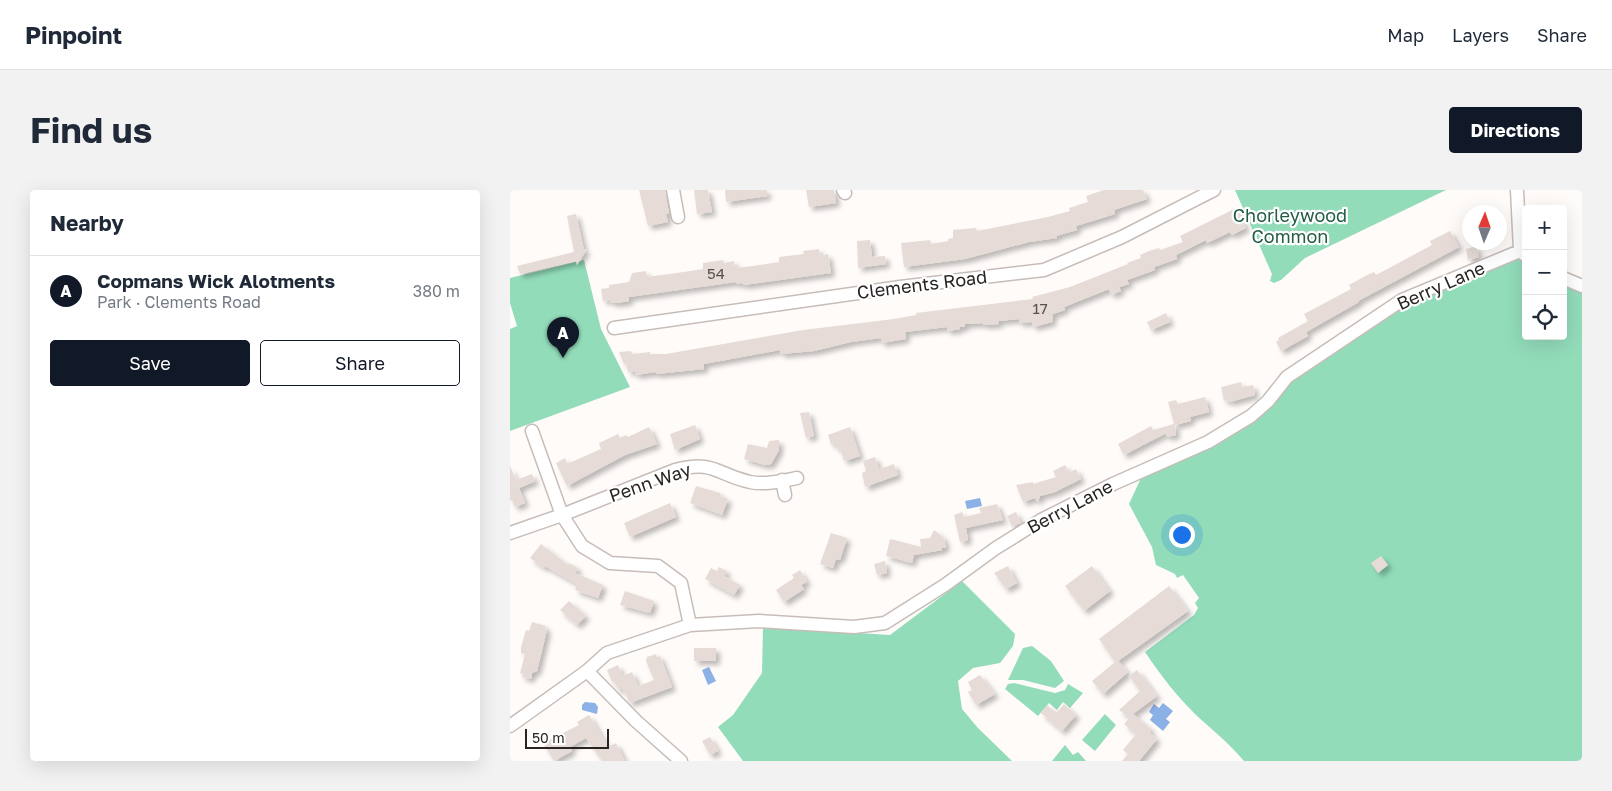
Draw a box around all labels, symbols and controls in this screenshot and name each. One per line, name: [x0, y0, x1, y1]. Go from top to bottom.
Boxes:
text: Pinpoint: [25, 20, 122, 49]
text: Map: [1387, 24, 1424, 46]
text: Layers: [1452, 24, 1509, 46]
text: Share: [1537, 24, 1587, 46]
button: Directions: [1449, 107, 1582, 153]
text: Find us: [30, 109, 152, 151]
park label: Chorleywood Common: [1233, 204, 1347, 247]
north arrow: [1462, 205, 1507, 250]
map controls: [1522, 205, 1567, 340]
button: +: [1522, 205, 1567, 250]
text: Nearby: [50, 210, 124, 236]
button: −: [1522, 250, 1567, 295]
street label: Berry Lane: [1393, 256, 1488, 314]
house number: 54: [707, 264, 725, 282]
street label: Clements Road: [856, 265, 988, 303]
text: Copmans Wick Alotments: [97, 269, 335, 292]
text: A: [60, 281, 72, 301]
text: 380 m: [413, 281, 460, 301]
text: Park · Clements Road: [97, 292, 261, 312]
button: locate: [1522, 295, 1567, 340]
house number: 17: [1032, 299, 1048, 317]
pin: A: [547, 317, 579, 358]
button: Save: [50, 340, 250, 386]
button: Share: [260, 340, 460, 386]
street label: Penn Way: [606, 458, 694, 506]
street label: Berry Lane: [1023, 474, 1116, 538]
your location: [1169, 522, 1195, 548]
scale bar: [525, 726, 609, 749]
text: 50 m: [532, 729, 565, 746]

